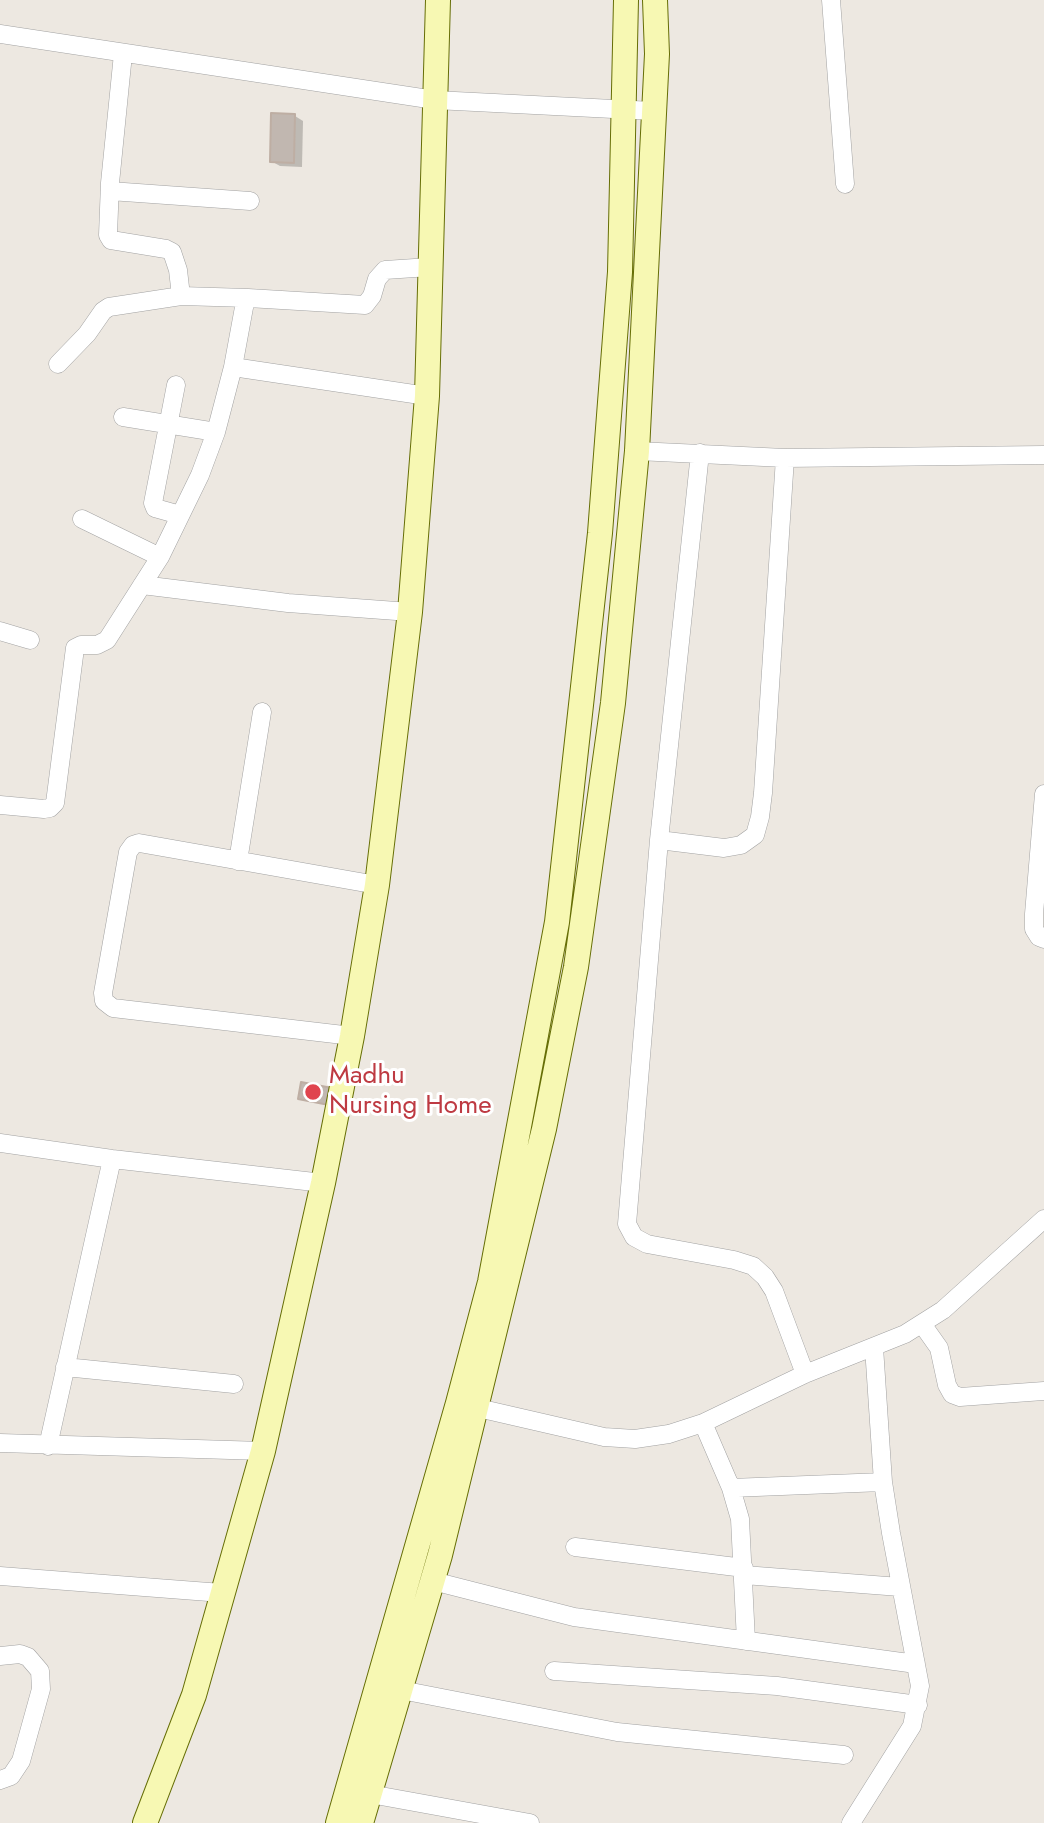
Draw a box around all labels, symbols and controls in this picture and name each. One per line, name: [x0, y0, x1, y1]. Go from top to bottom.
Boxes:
place label: Madhu Nursing Home: [329, 1061, 492, 1122]
marker: Madhu Nursing Home: [303, 1082, 323, 1102]

